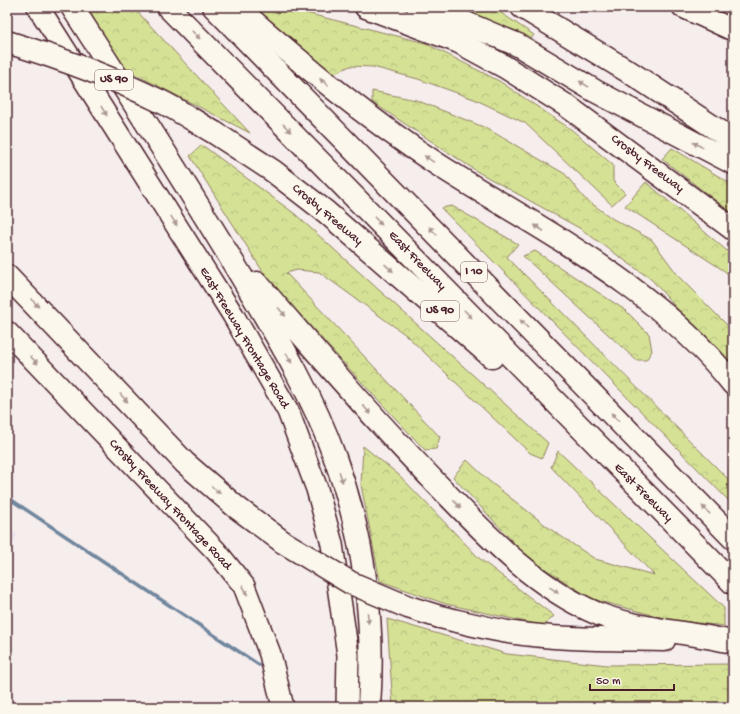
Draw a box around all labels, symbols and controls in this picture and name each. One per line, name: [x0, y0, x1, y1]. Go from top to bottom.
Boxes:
one-way arrow: [191, 30, 201, 40]
road number: US 90: [95, 70, 133, 90]
one-way arrow: [319, 78, 330, 86]
one-way arrow: [579, 80, 589, 88]
one-way arrow: [100, 106, 108, 116]
one-way arrow: [282, 123, 292, 133]
street label: Crosby Freeway: [607, 132, 687, 197]
one-way arrow: [693, 142, 704, 149]
one-way arrow: [423, 155, 435, 162]
street label: Crosby Freeway: [289, 181, 366, 249]
one-way arrow: [170, 215, 177, 227]
one-way arrow: [373, 216, 382, 226]
one-way arrow: [533, 224, 545, 231]
one-way arrow: [428, 226, 438, 236]
street label: East Freeway: [385, 228, 450, 294]
road number: I 10: [461, 262, 487, 282]
one-way arrow: [384, 263, 394, 272]
street label: East Freeway Frontage Road: [196, 265, 293, 413]
one-way arrow: [30, 298, 39, 308]
road number: US 90: [421, 301, 459, 321]
one-way arrow: [277, 307, 287, 317]
one-way arrow: [463, 309, 473, 319]
one-way arrow: [519, 319, 529, 329]
one-way arrow: [285, 352, 292, 364]
one-way arrow: [29, 355, 39, 365]
one-way arrow: [119, 393, 128, 403]
one-way arrow: [363, 405, 372, 415]
one-way arrow: [610, 412, 620, 422]
street label: Crosby Freeway Frontage Road: [105, 437, 236, 574]
street label: East Freeway: [611, 461, 676, 526]
one-way arrow: [338, 471, 344, 483]
one-way arrow: [210, 485, 221, 494]
one-way arrow: [452, 499, 461, 509]
one-way arrow: [701, 505, 711, 515]
one-way arrow: [242, 584, 248, 595]
one-way arrow: [548, 587, 559, 594]
one-way arrow: [365, 612, 372, 624]
scale bar: [590, 666, 674, 692]
text: 50 m: [596, 675, 621, 689]

